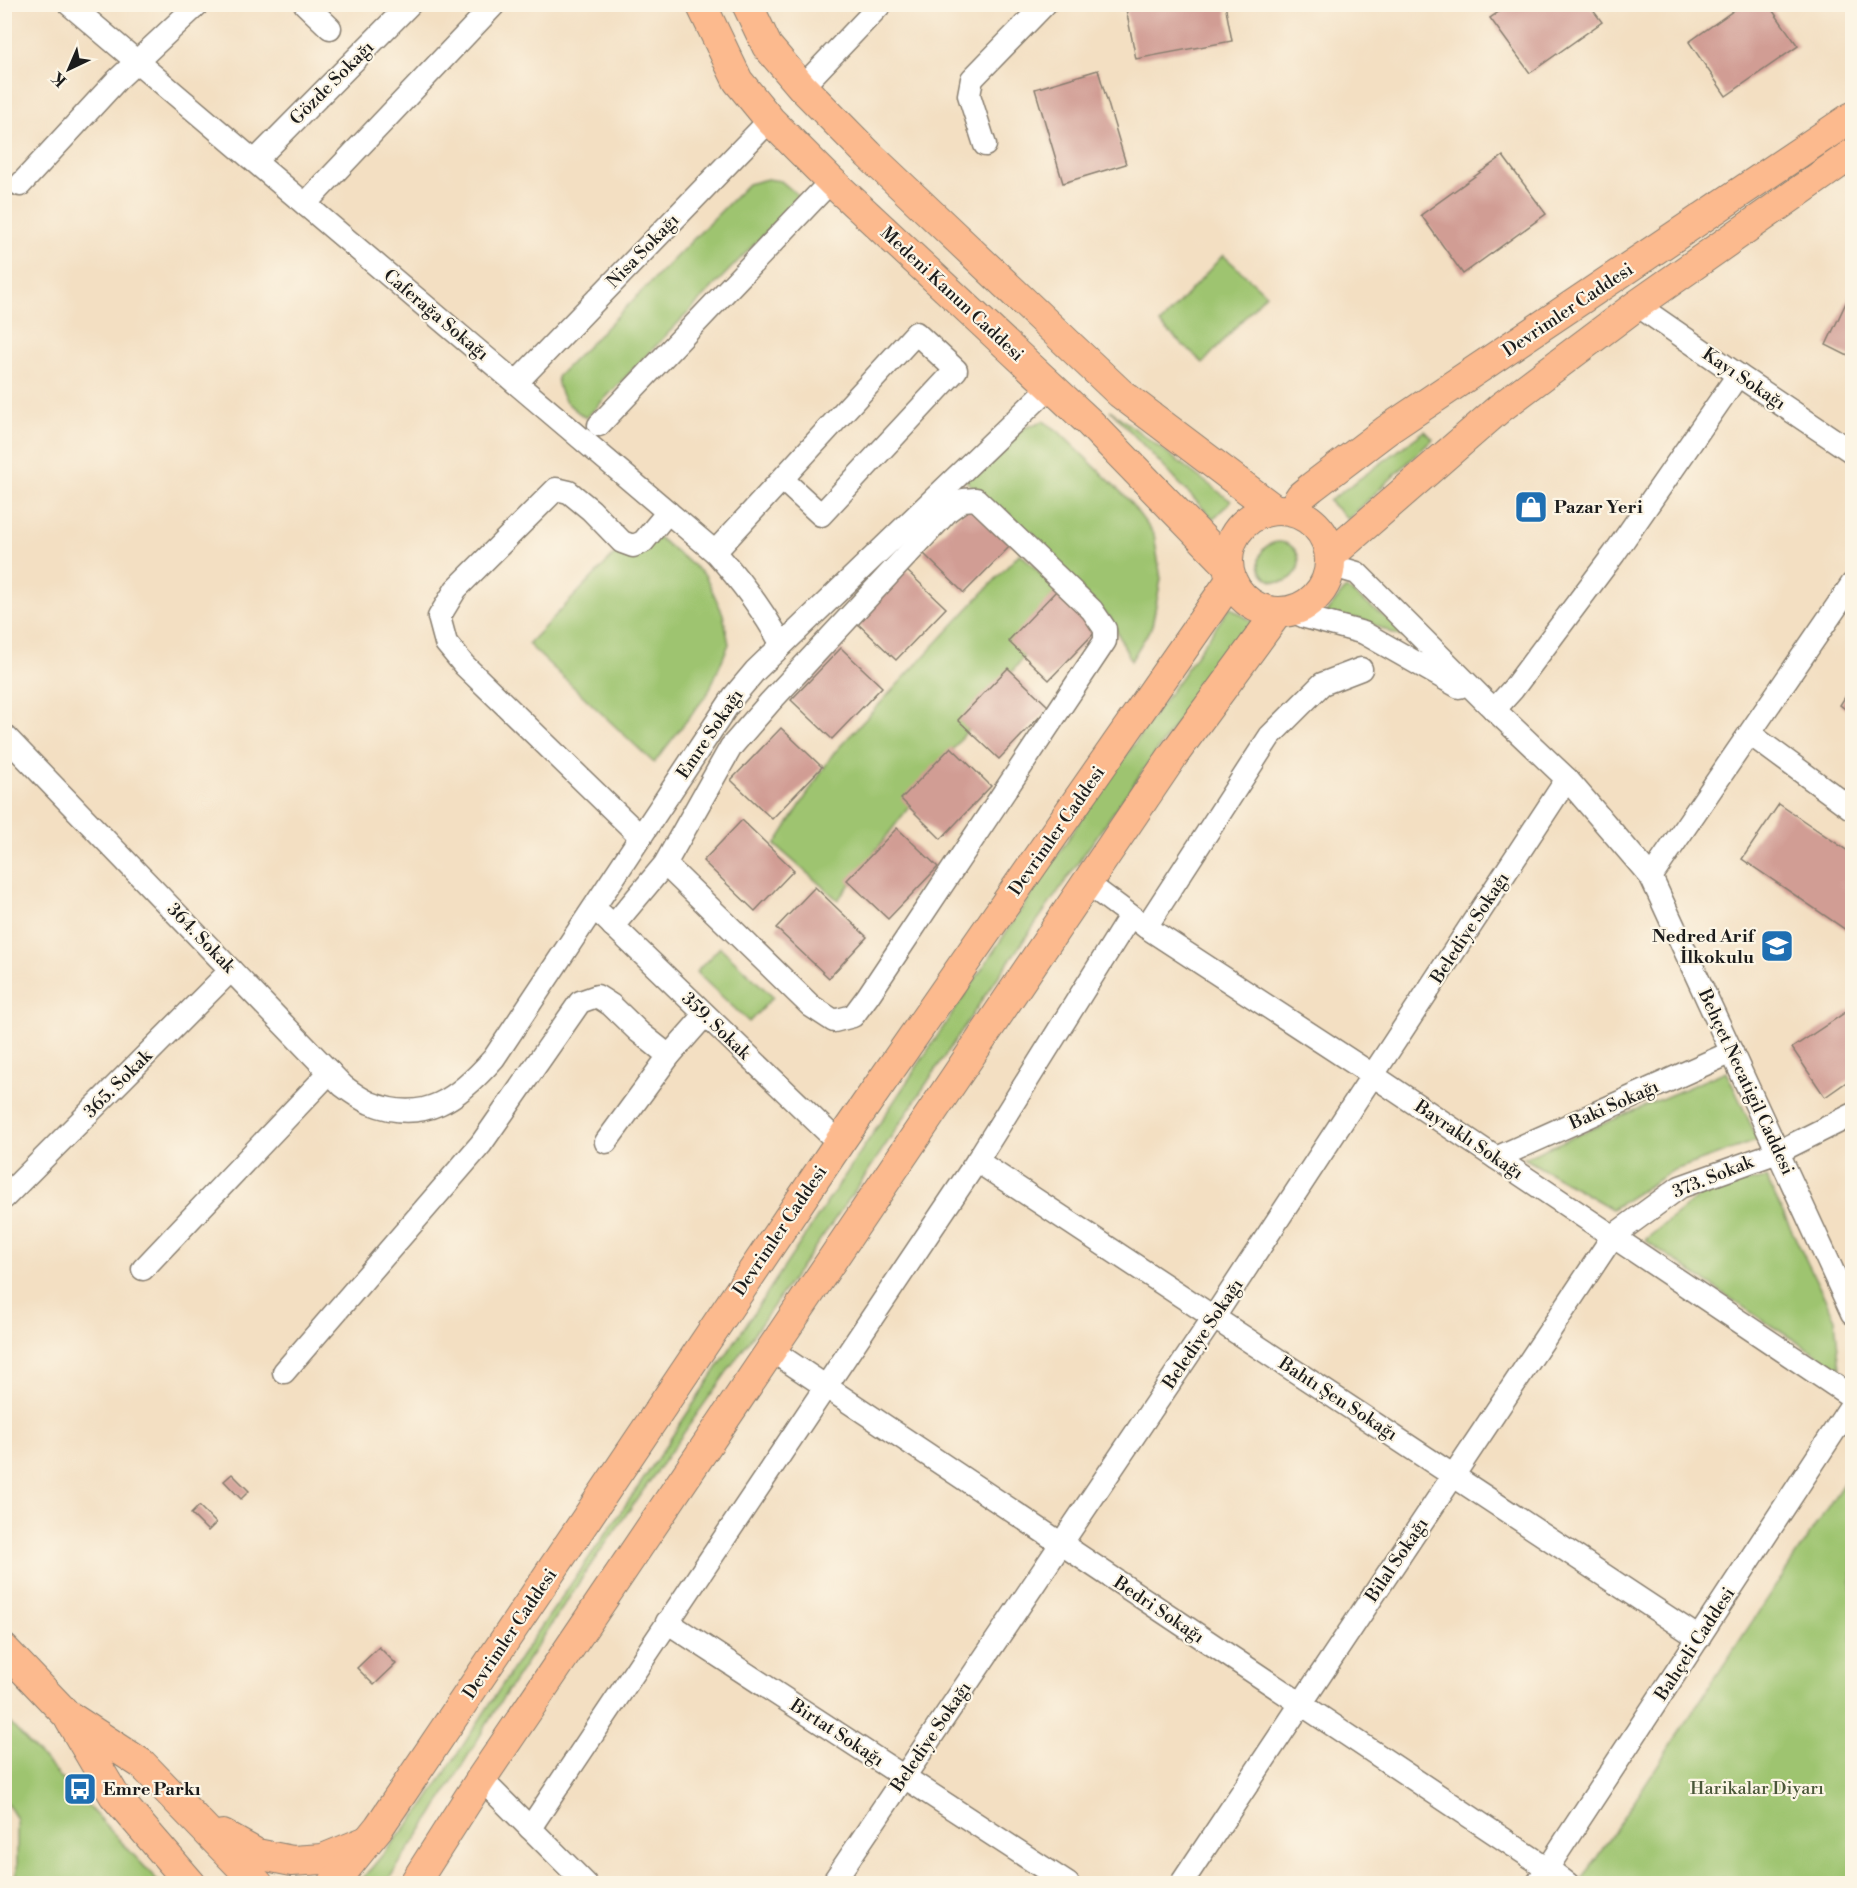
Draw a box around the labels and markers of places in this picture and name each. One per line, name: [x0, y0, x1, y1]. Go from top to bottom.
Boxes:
shop icon: Pazar Yeri: [1513, 489, 1549, 525]
place label: Pazar Yeri: [1554, 496, 1643, 519]
place label: Nedred Arif İlkokulu: [1652, 925, 1757, 969]
school or university icon: Nedred Arif İlkokulu: [1759, 928, 1795, 964]
bus stop icon: Emre Parkı: [62, 1771, 98, 1807]
place label: Emre Parkı: [103, 1778, 201, 1801]

